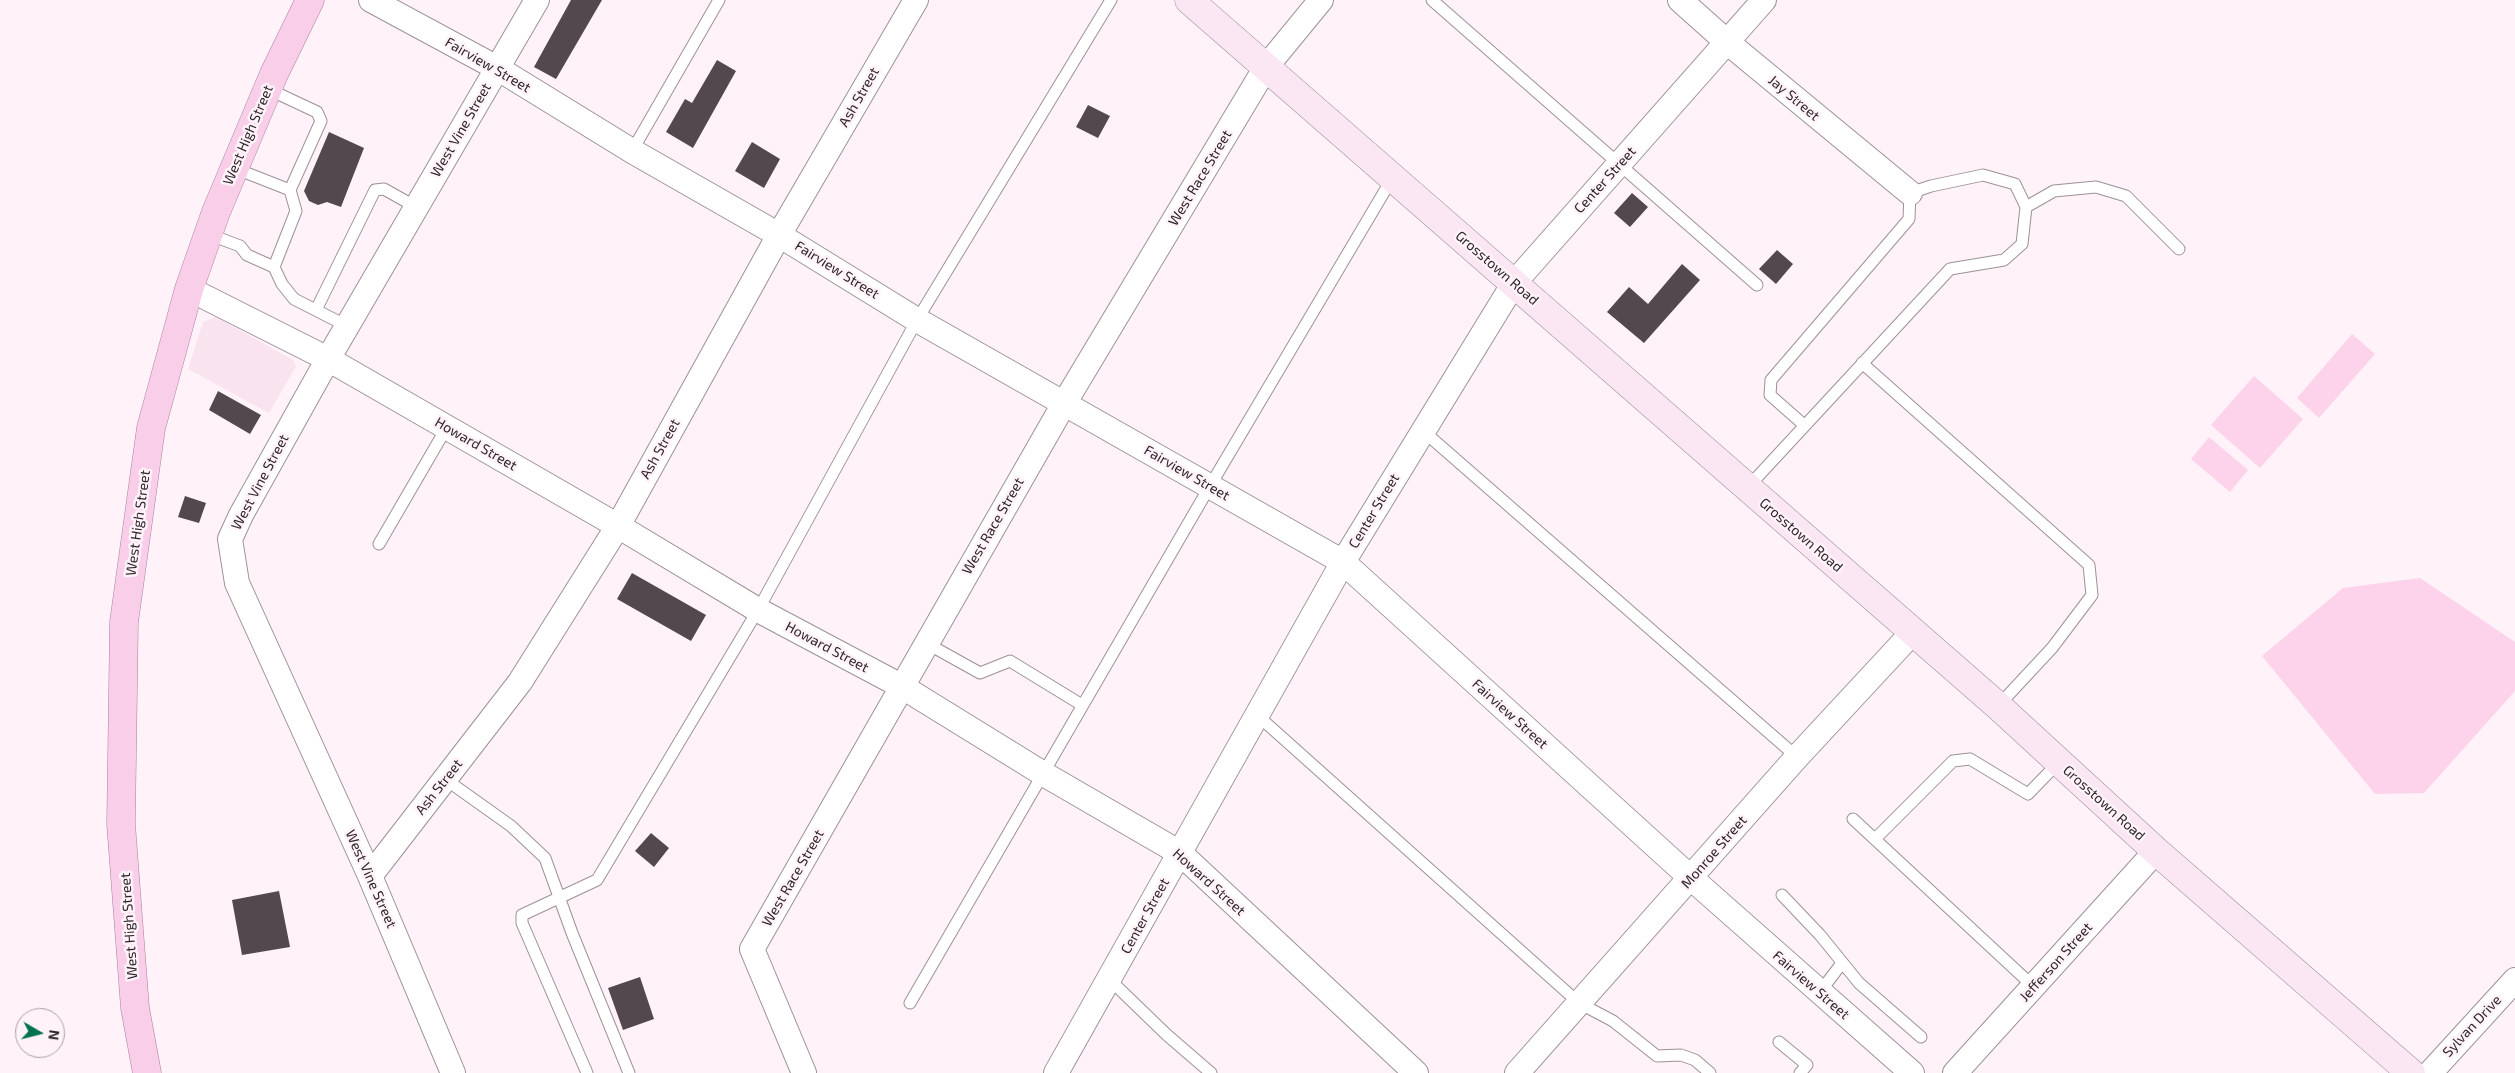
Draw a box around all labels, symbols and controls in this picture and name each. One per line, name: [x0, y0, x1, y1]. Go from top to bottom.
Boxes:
street label: Fairview Street: [442, 34, 534, 96]
street label: Ash Street: [835, 64, 883, 130]
street label: Jay Street: [1765, 72, 1823, 124]
street label: West Vine Street: [427, 80, 495, 180]
street label: West High Street: [219, 83, 277, 187]
street label: West Race Street: [1165, 127, 1235, 229]
street label: Center Street: [1571, 143, 1639, 217]
street label: Grosstown Road: [1452, 227, 1542, 309]
street label: Fairview Street: [792, 237, 882, 303]
street label: Howard Street: [432, 414, 520, 474]
street label: Ash Street: [637, 416, 683, 482]
street label: West Vine Street: [228, 431, 292, 533]
street label: Fairview Street: [1141, 442, 1233, 504]
street label: West High Street: [122, 469, 154, 577]
street label: Center Street: [1345, 471, 1403, 551]
street label: West Race Street: [959, 475, 1027, 577]
street label: Grosstown Road: [1756, 494, 1846, 576]
street label: Howard Street: [782, 618, 872, 676]
street label: Fairview Street: [1469, 676, 1551, 752]
street label: Ash Street: [412, 756, 466, 818]
street label: Grosstown Road: [2059, 762, 2149, 844]
street label: Monroe Street: [1678, 812, 1750, 892]
street label: West Vine Street: [342, 827, 400, 931]
street label: West Race Street: [759, 827, 827, 929]
street label: Howard Street: [1169, 845, 1249, 919]
street label: West High Street: [117, 872, 141, 980]
street label: Center Street: [1117, 875, 1173, 957]
street label: Jefferson Street: [2016, 919, 2096, 1005]
street label: Fairview Street: [1769, 947, 1853, 1023]
street label: Sylvan Drive: [2439, 992, 2505, 1060]
north arrow: [15, 1008, 65, 1058]
text: N: [45, 1029, 63, 1041]

